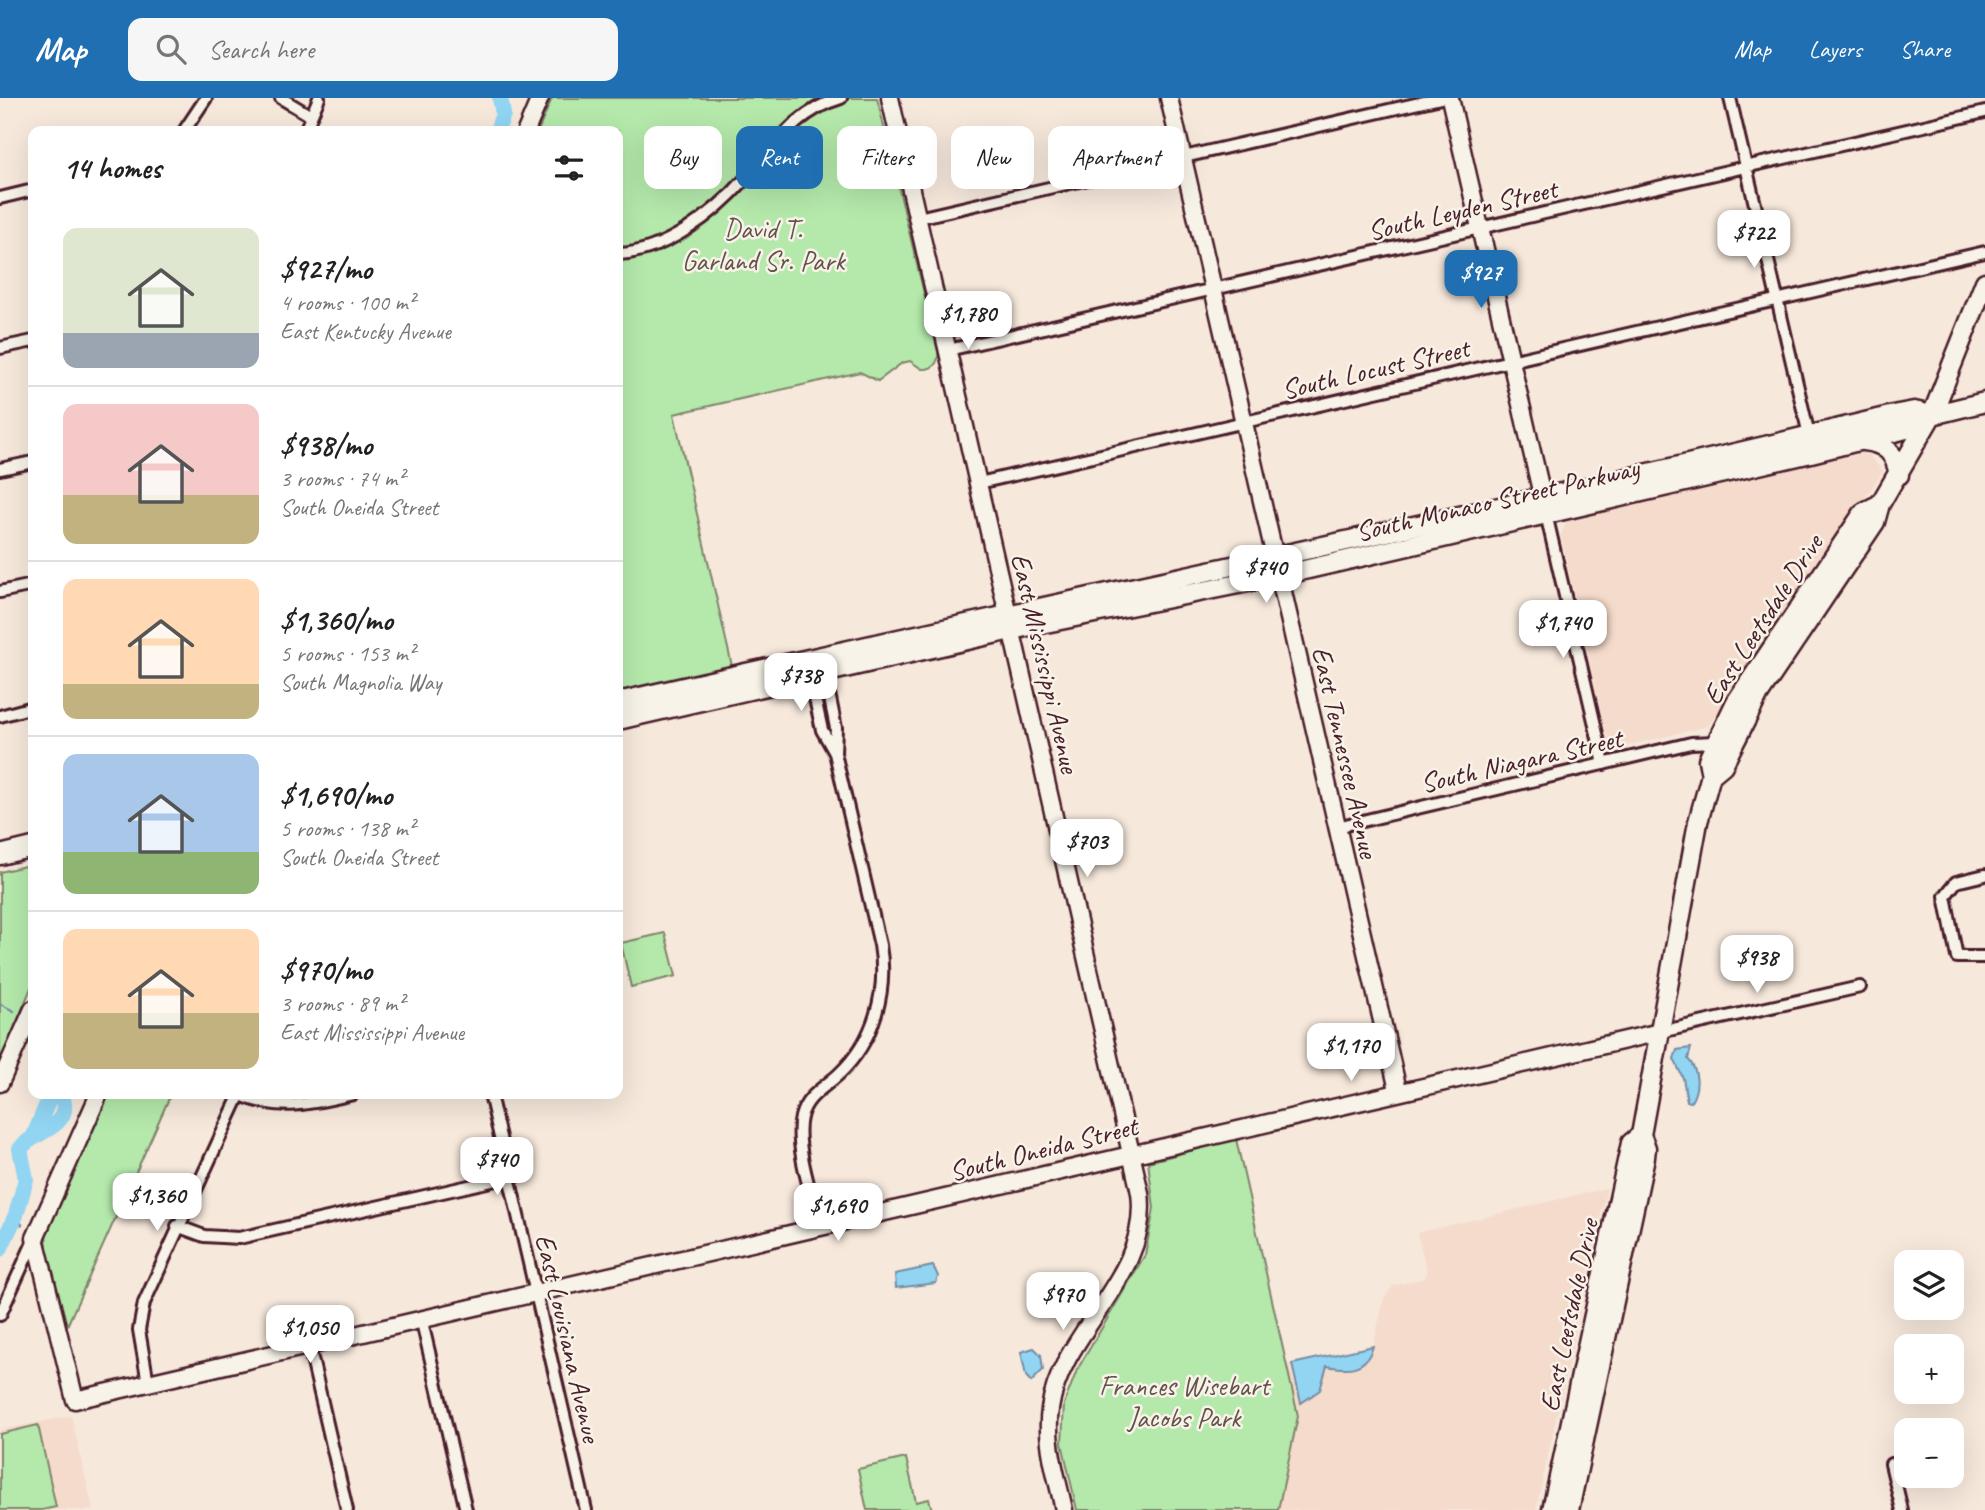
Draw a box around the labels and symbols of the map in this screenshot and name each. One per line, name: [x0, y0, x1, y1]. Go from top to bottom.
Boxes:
street label: South Leyden Street: [1364, 170, 1563, 248]
park label: David T. Garland Sr. Park: [682, 211, 846, 278]
pin: $722: [1713, 211, 1795, 270]
pin: $927: [1440, 250, 1522, 310]
pin: $1,780: [911, 292, 1025, 351]
street label: South Locust Street: [1278, 329, 1475, 407]
street label: South Monaco Street Parkway: [1352, 449, 1645, 549]
street label: East Leetsdale Drive: [1694, 526, 1831, 711]
pin: $740: [1225, 546, 1307, 605]
street label: East Mississippi Avenue: [1003, 550, 1088, 778]
pin: $1,740: [1506, 601, 1620, 660]
street label: East Tennessee Avenue: [1304, 643, 1387, 863]
pin: $738: [760, 654, 842, 713]
street label: South Niagara Street: [1417, 720, 1628, 801]
pin: $703: [1046, 820, 1128, 879]
pin: $938: [1716, 936, 1798, 995]
pin: $1,170: [1294, 1024, 1408, 1083]
street label: South Oneida Street: [945, 1108, 1143, 1189]
pin: $740: [456, 1138, 538, 1197]
pin: $1,360: [100, 1174, 214, 1233]
pin: $1,690: [781, 1184, 895, 1243]
street label: East Leetsdale Drive: [1531, 1214, 1606, 1414]
street label: East Louisiana Avenue: [528, 1231, 610, 1447]
pin: $970: [1022, 1272, 1104, 1332]
pin: $1,050: [253, 1306, 367, 1365]
park label: Frances Wisebart Jacobs Park: [1099, 1368, 1272, 1435]

